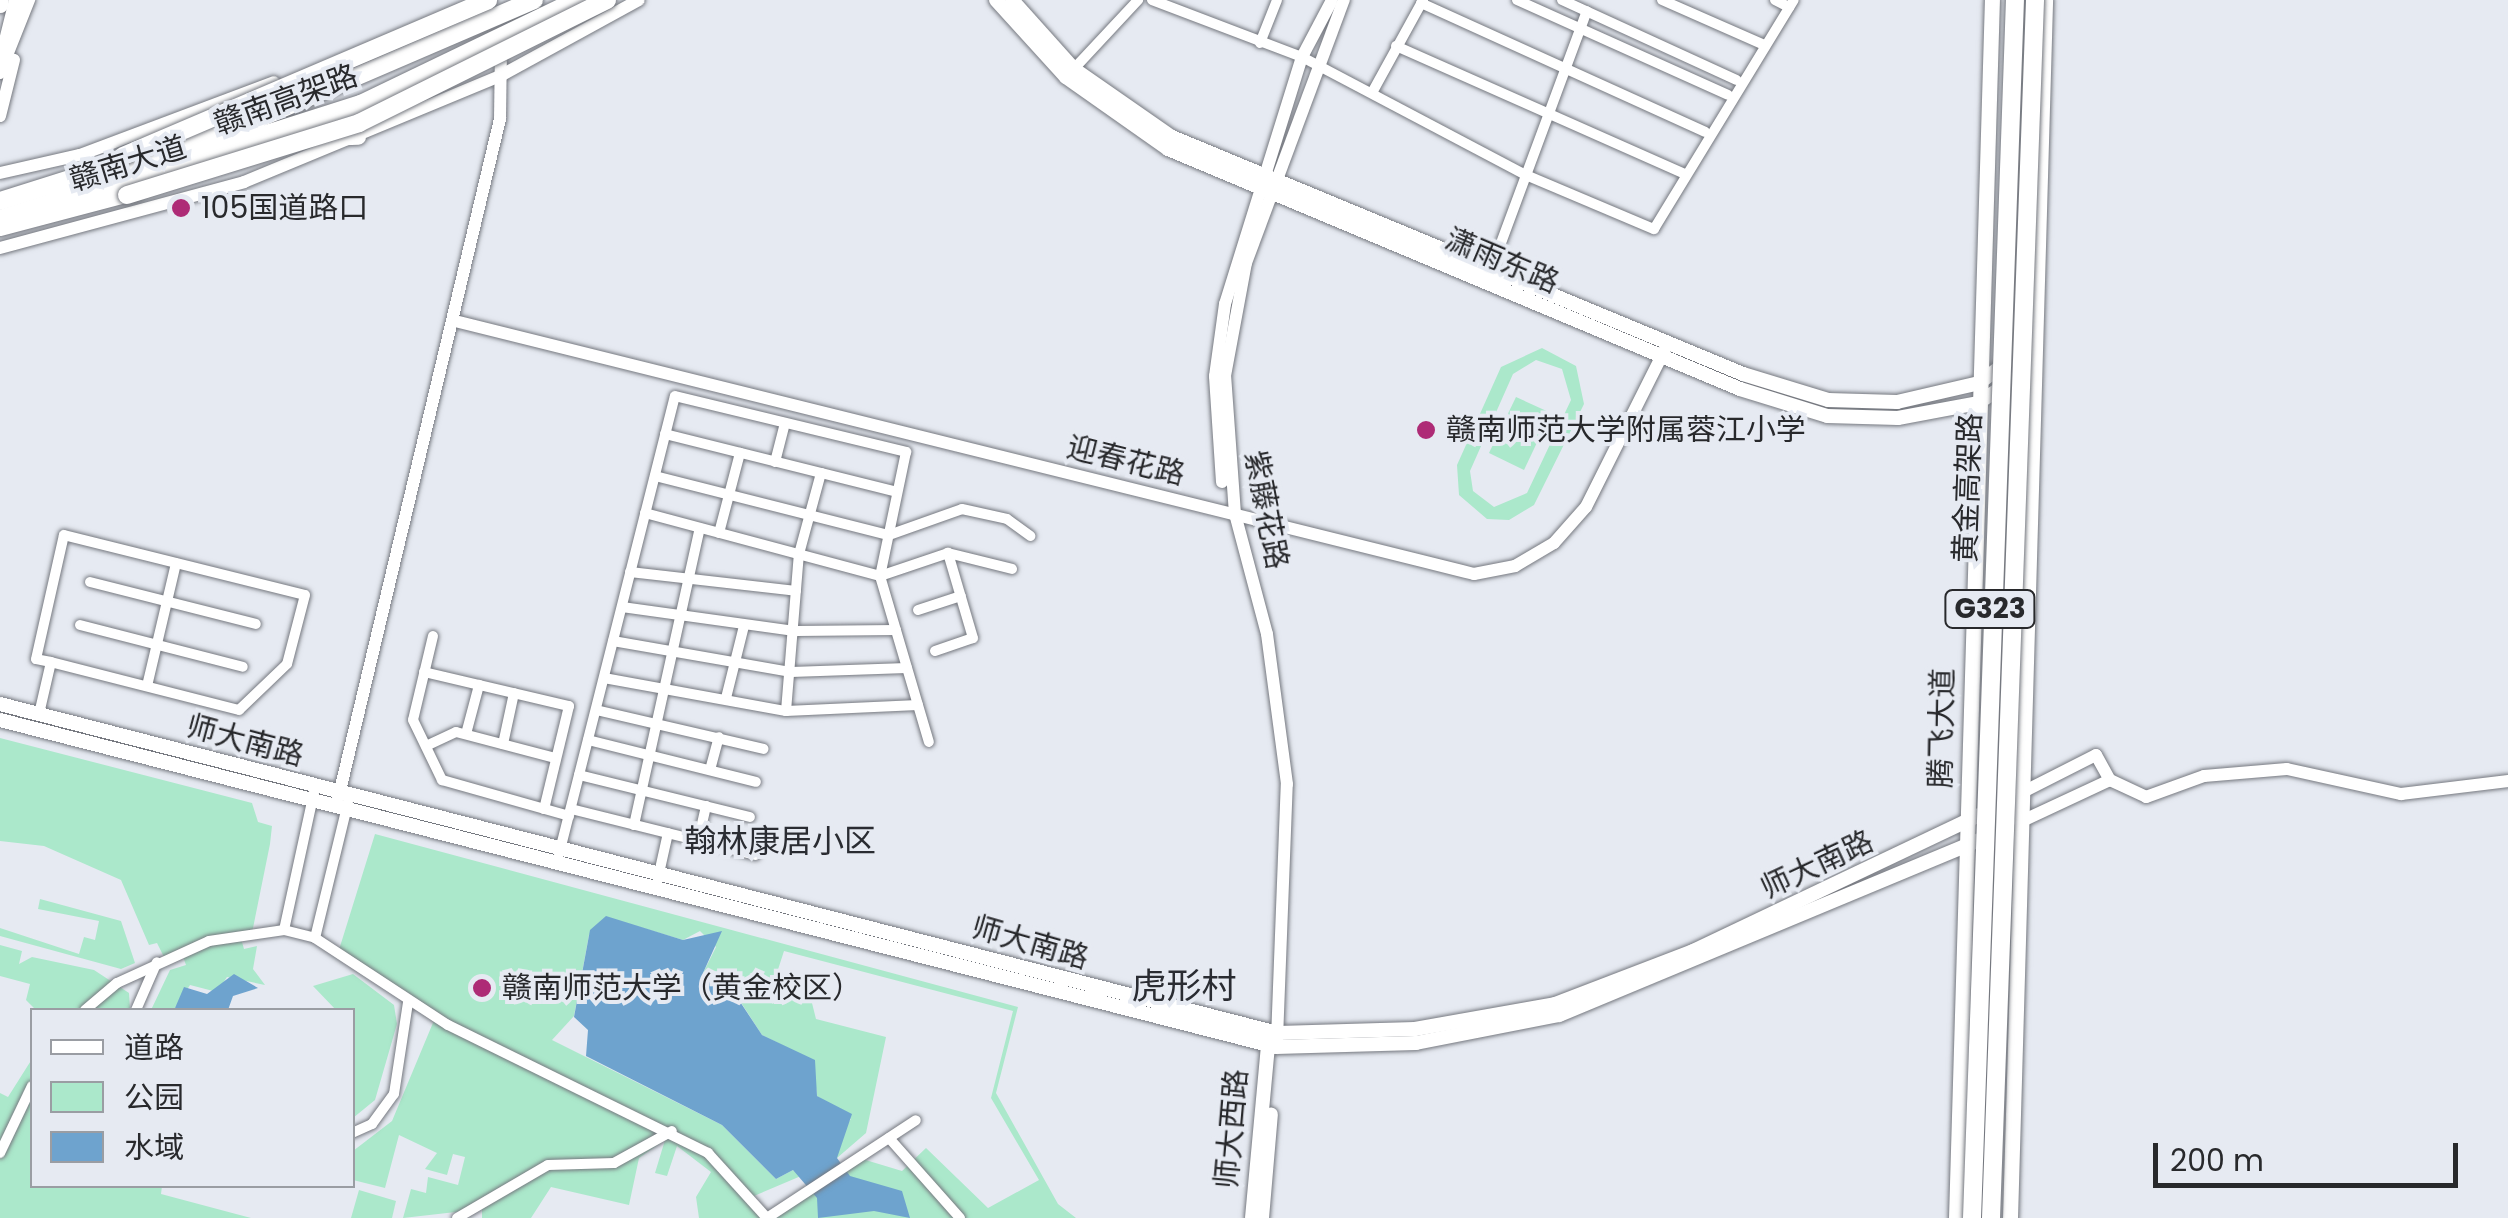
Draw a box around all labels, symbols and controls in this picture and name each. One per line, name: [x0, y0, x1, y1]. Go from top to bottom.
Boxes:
street label: 赣南高架路: [209, 57, 363, 143]
street label: 赣南大道: [65, 129, 191, 199]
place label: 105国道路口: [201, 190, 368, 226]
marker: 105国道路口: [170, 197, 192, 219]
street label: 潇雨东路: [1440, 221, 1564, 301]
place label: 赣南师范大学附属蓉江小学: [1446, 412, 1806, 448]
street label: 黄金高架路: [1947, 412, 1989, 564]
marker: 赣南师范大学附属蓉江小学: [1415, 419, 1437, 441]
street label: 迎春花路: [1063, 429, 1189, 493]
street label: 紫藤花路: [1237, 448, 1295, 572]
road number: G323: [1942, 586, 2038, 632]
street label: 腾飞大道: [1923, 668, 1961, 788]
street label: 师大南路: [182, 708, 308, 774]
district label: 翰林康居小区: [684, 822, 876, 860]
street label: 师大南路: [1755, 823, 1879, 907]
street label: 师大南路: [967, 909, 1093, 977]
district label: 虎形村: [1132, 965, 1236, 1007]
place label: 赣南师范大学（黄金校区）: [502, 970, 862, 1006]
marker: 赣南师范大学（黄金校区）: [471, 977, 493, 999]
legend: [30, 1008, 355, 1188]
text: 道路: [124, 1026, 184, 1069]
street label: 师大西路: [1209, 1068, 1255, 1190]
text: 公园: [124, 1076, 184, 1119]
scale bar: [2158, 1123, 2463, 1185]
text: 水域: [124, 1126, 184, 1169]
text: 200 m: [2170, 1139, 2264, 1182]

